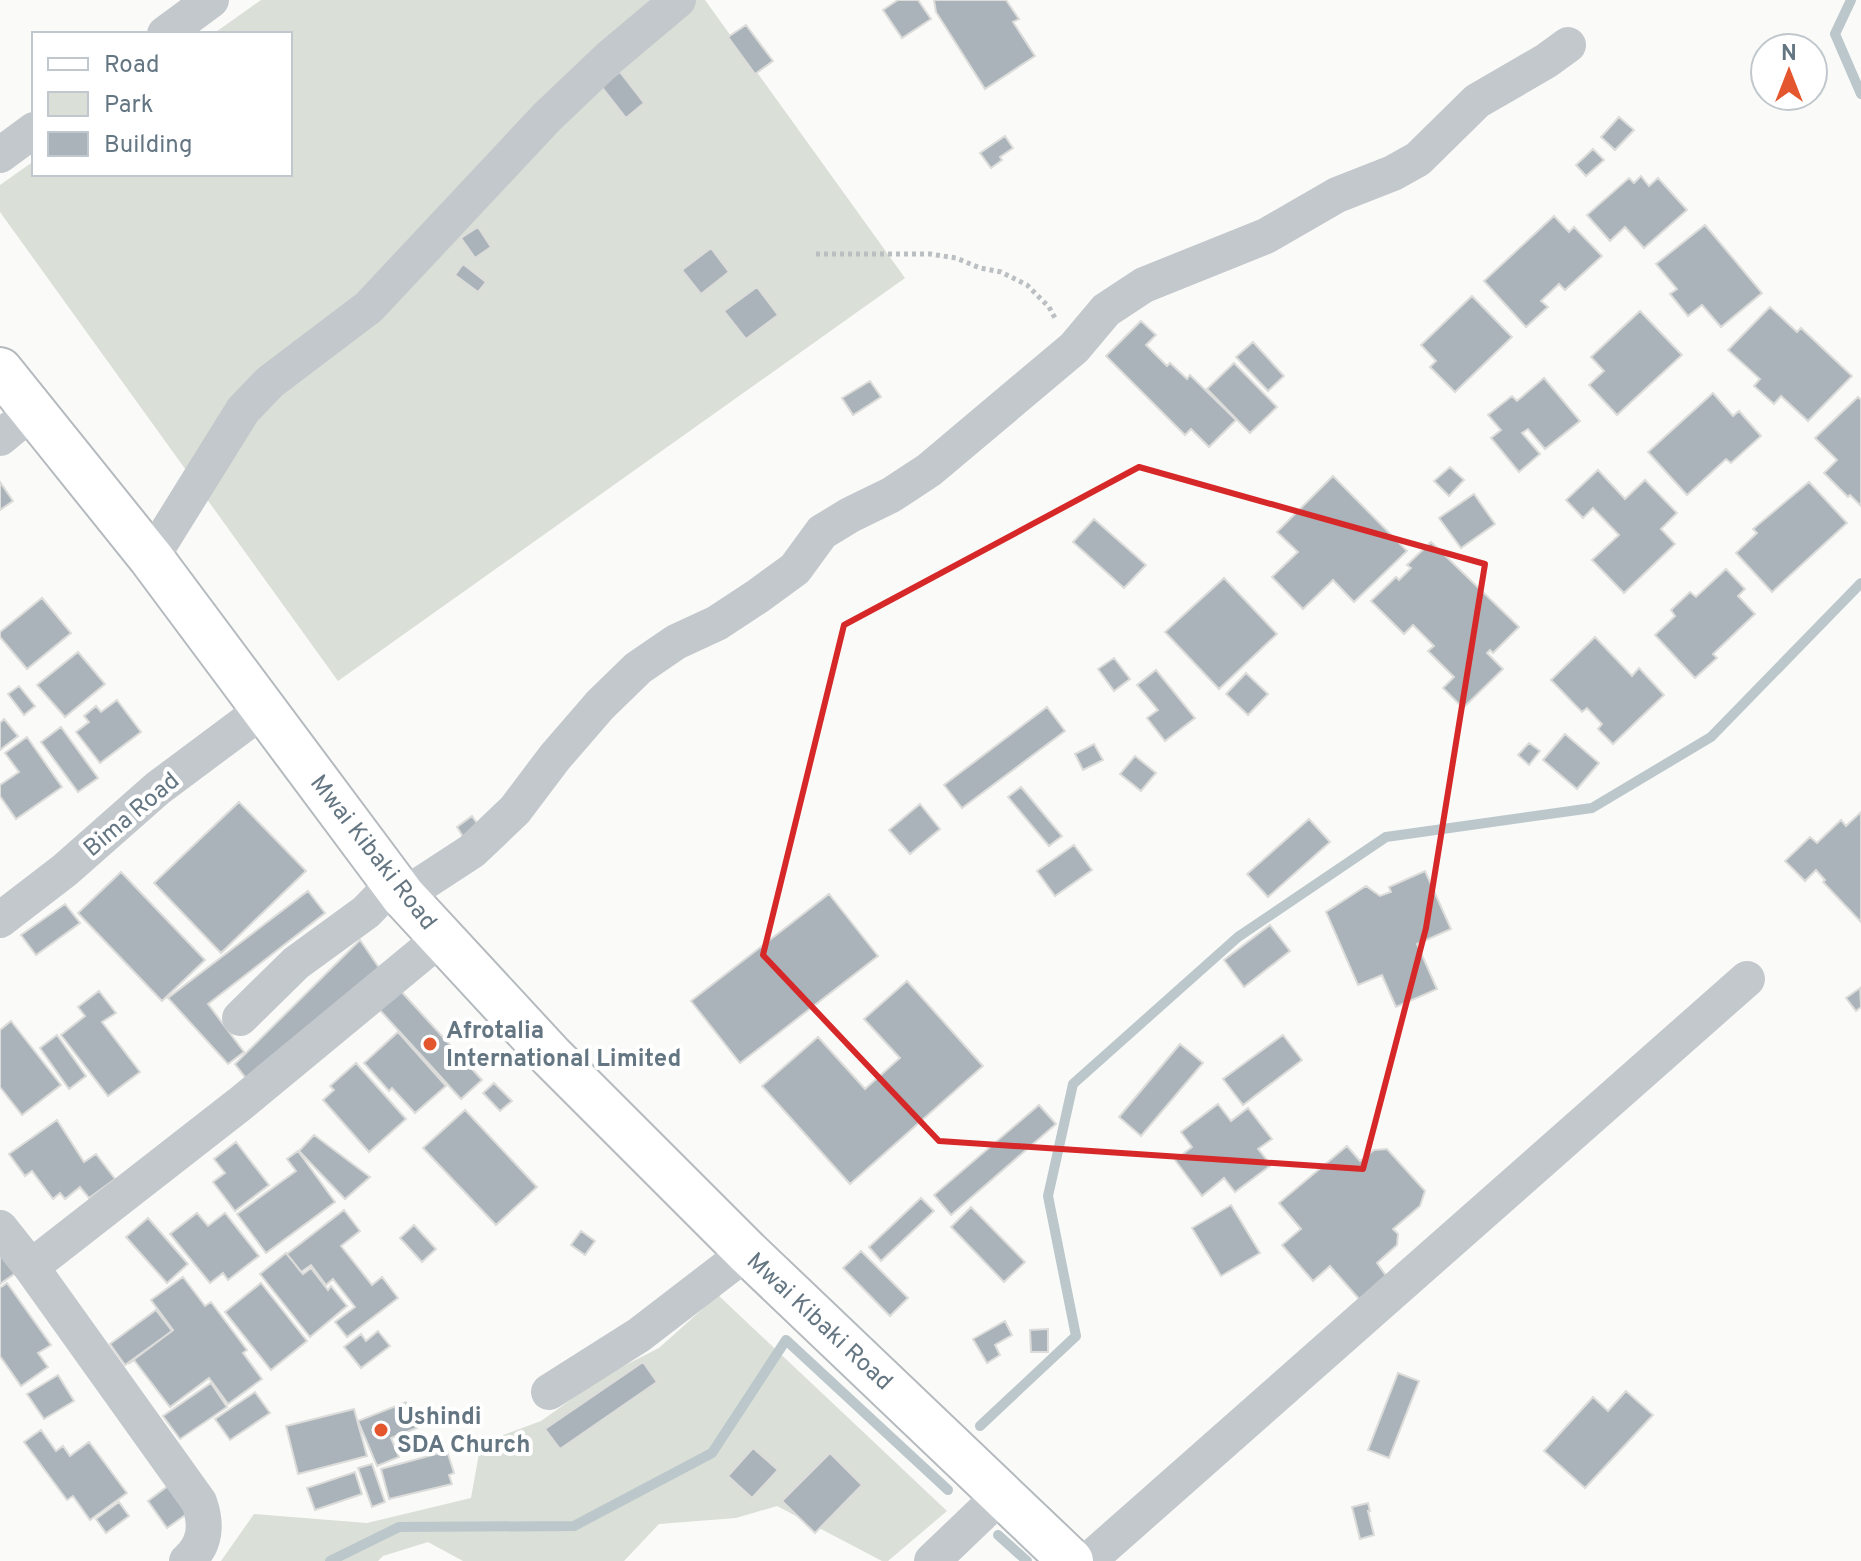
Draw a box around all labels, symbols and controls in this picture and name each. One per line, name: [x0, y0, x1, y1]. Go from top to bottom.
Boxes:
legend: [32, 32, 292, 176]
north arrow: [1749, 32, 1829, 112]
text: N: [1781, 41, 1797, 68]
text: Road: [104, 51, 160, 81]
text: Park: [104, 91, 154, 121]
text: Building: [104, 131, 193, 161]
street label: Bima Road: [78, 767, 186, 864]
street label: Mwai Kibaki Road: [302, 770, 442, 937]
place label: Afrotalia International Limited: [446, 1017, 681, 1075]
marker: Afrotalia International Limited: [421, 1035, 439, 1053]
street label: Mwai Kibaki Road: [739, 1247, 898, 1398]
place label: Ushindi SDA Church: [397, 1403, 530, 1461]
marker: Ushindi SDA Church: [372, 1421, 390, 1439]

